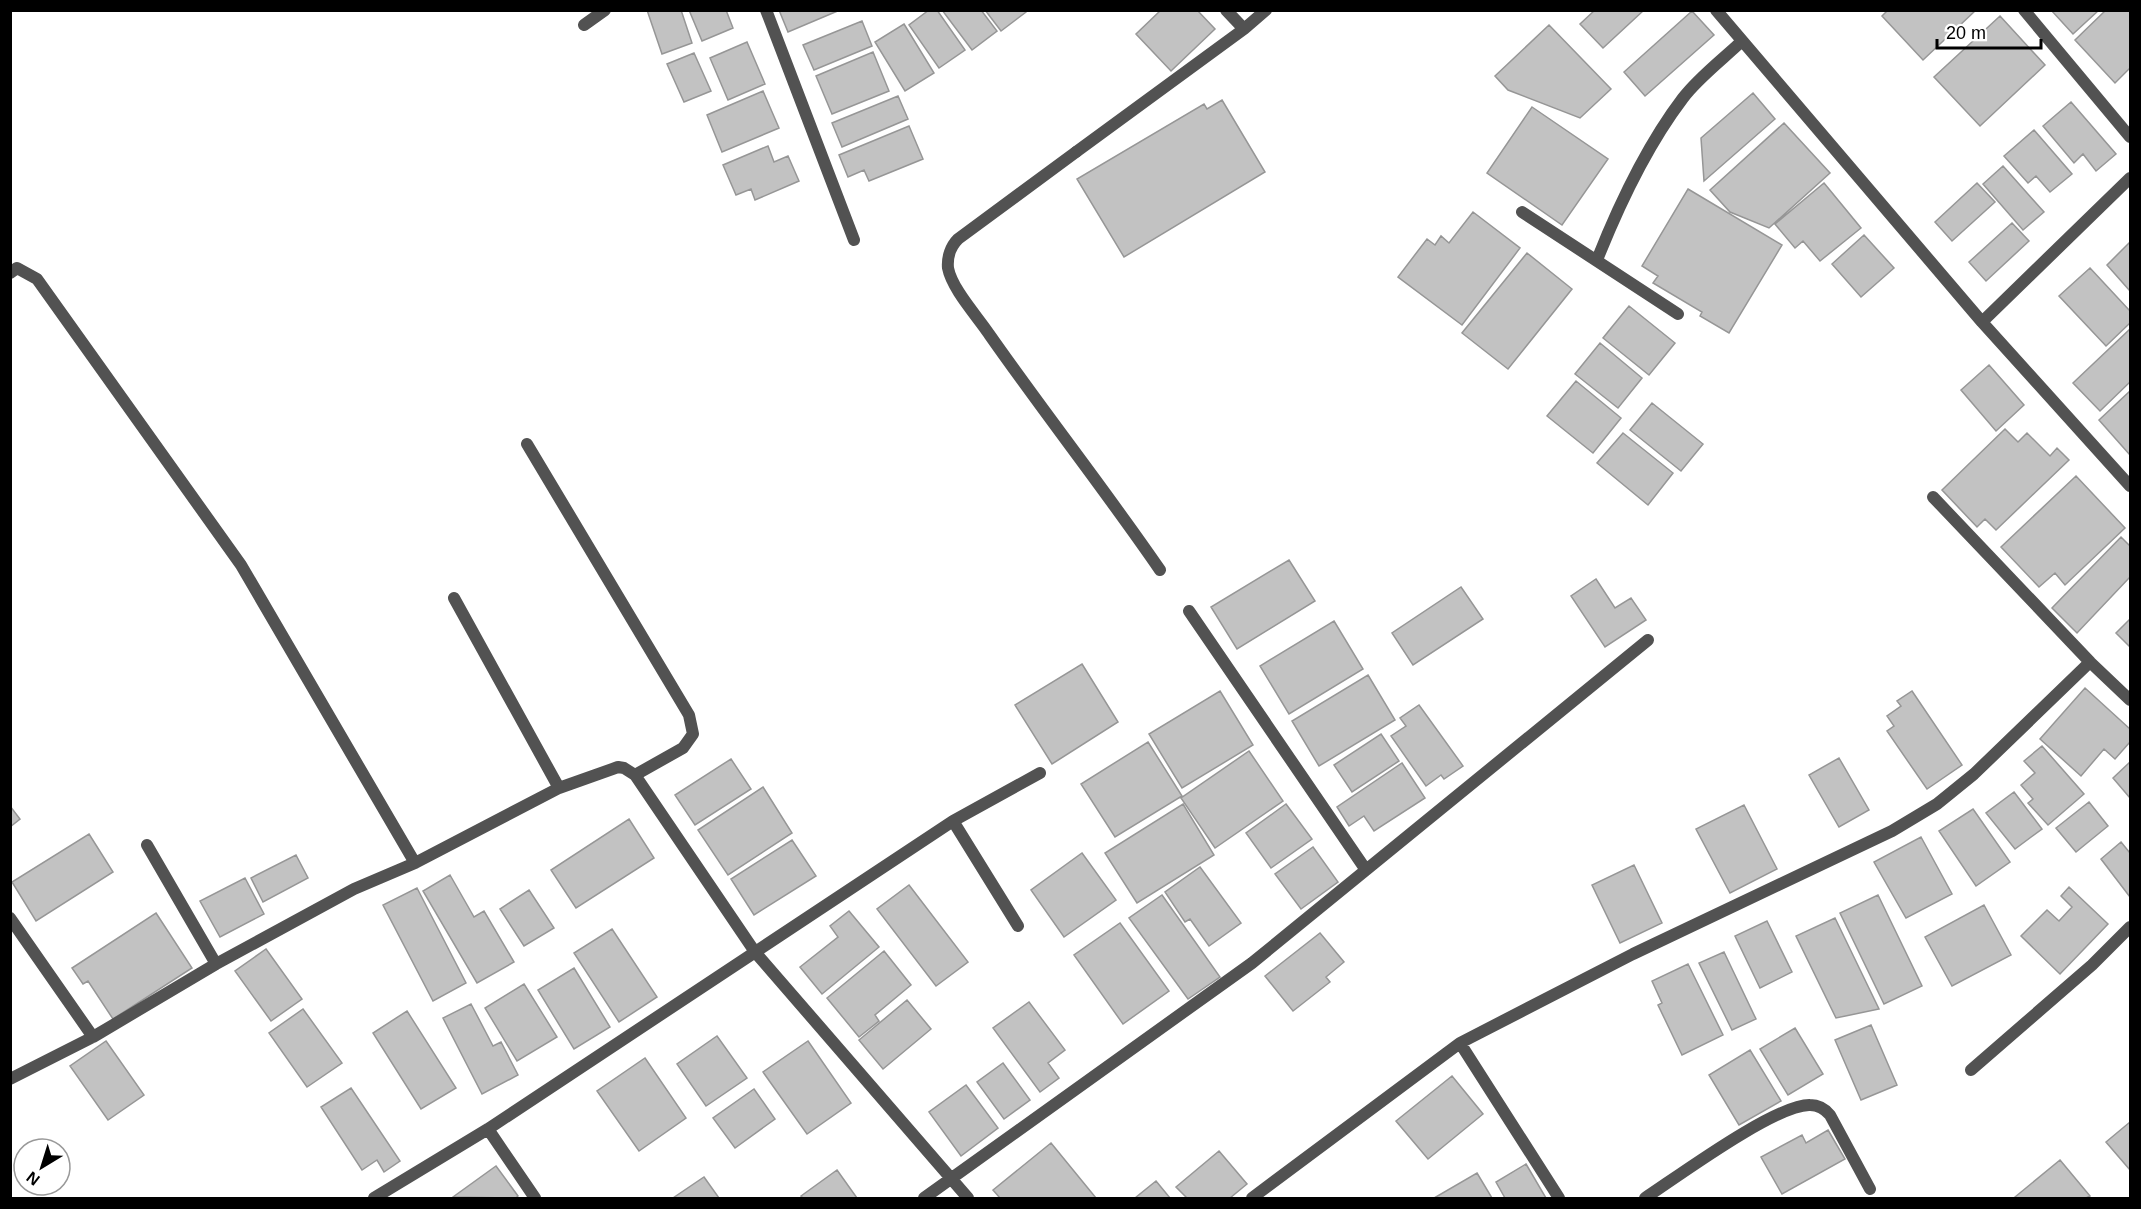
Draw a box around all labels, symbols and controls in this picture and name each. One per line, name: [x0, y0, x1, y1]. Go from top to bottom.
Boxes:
scale bar: [1937, 12, 2040, 50]
text: 20 m: [1946, 23, 1986, 43]
north arrow: [12, 1137, 72, 1197]
text: N: [23, 1168, 43, 1189]

